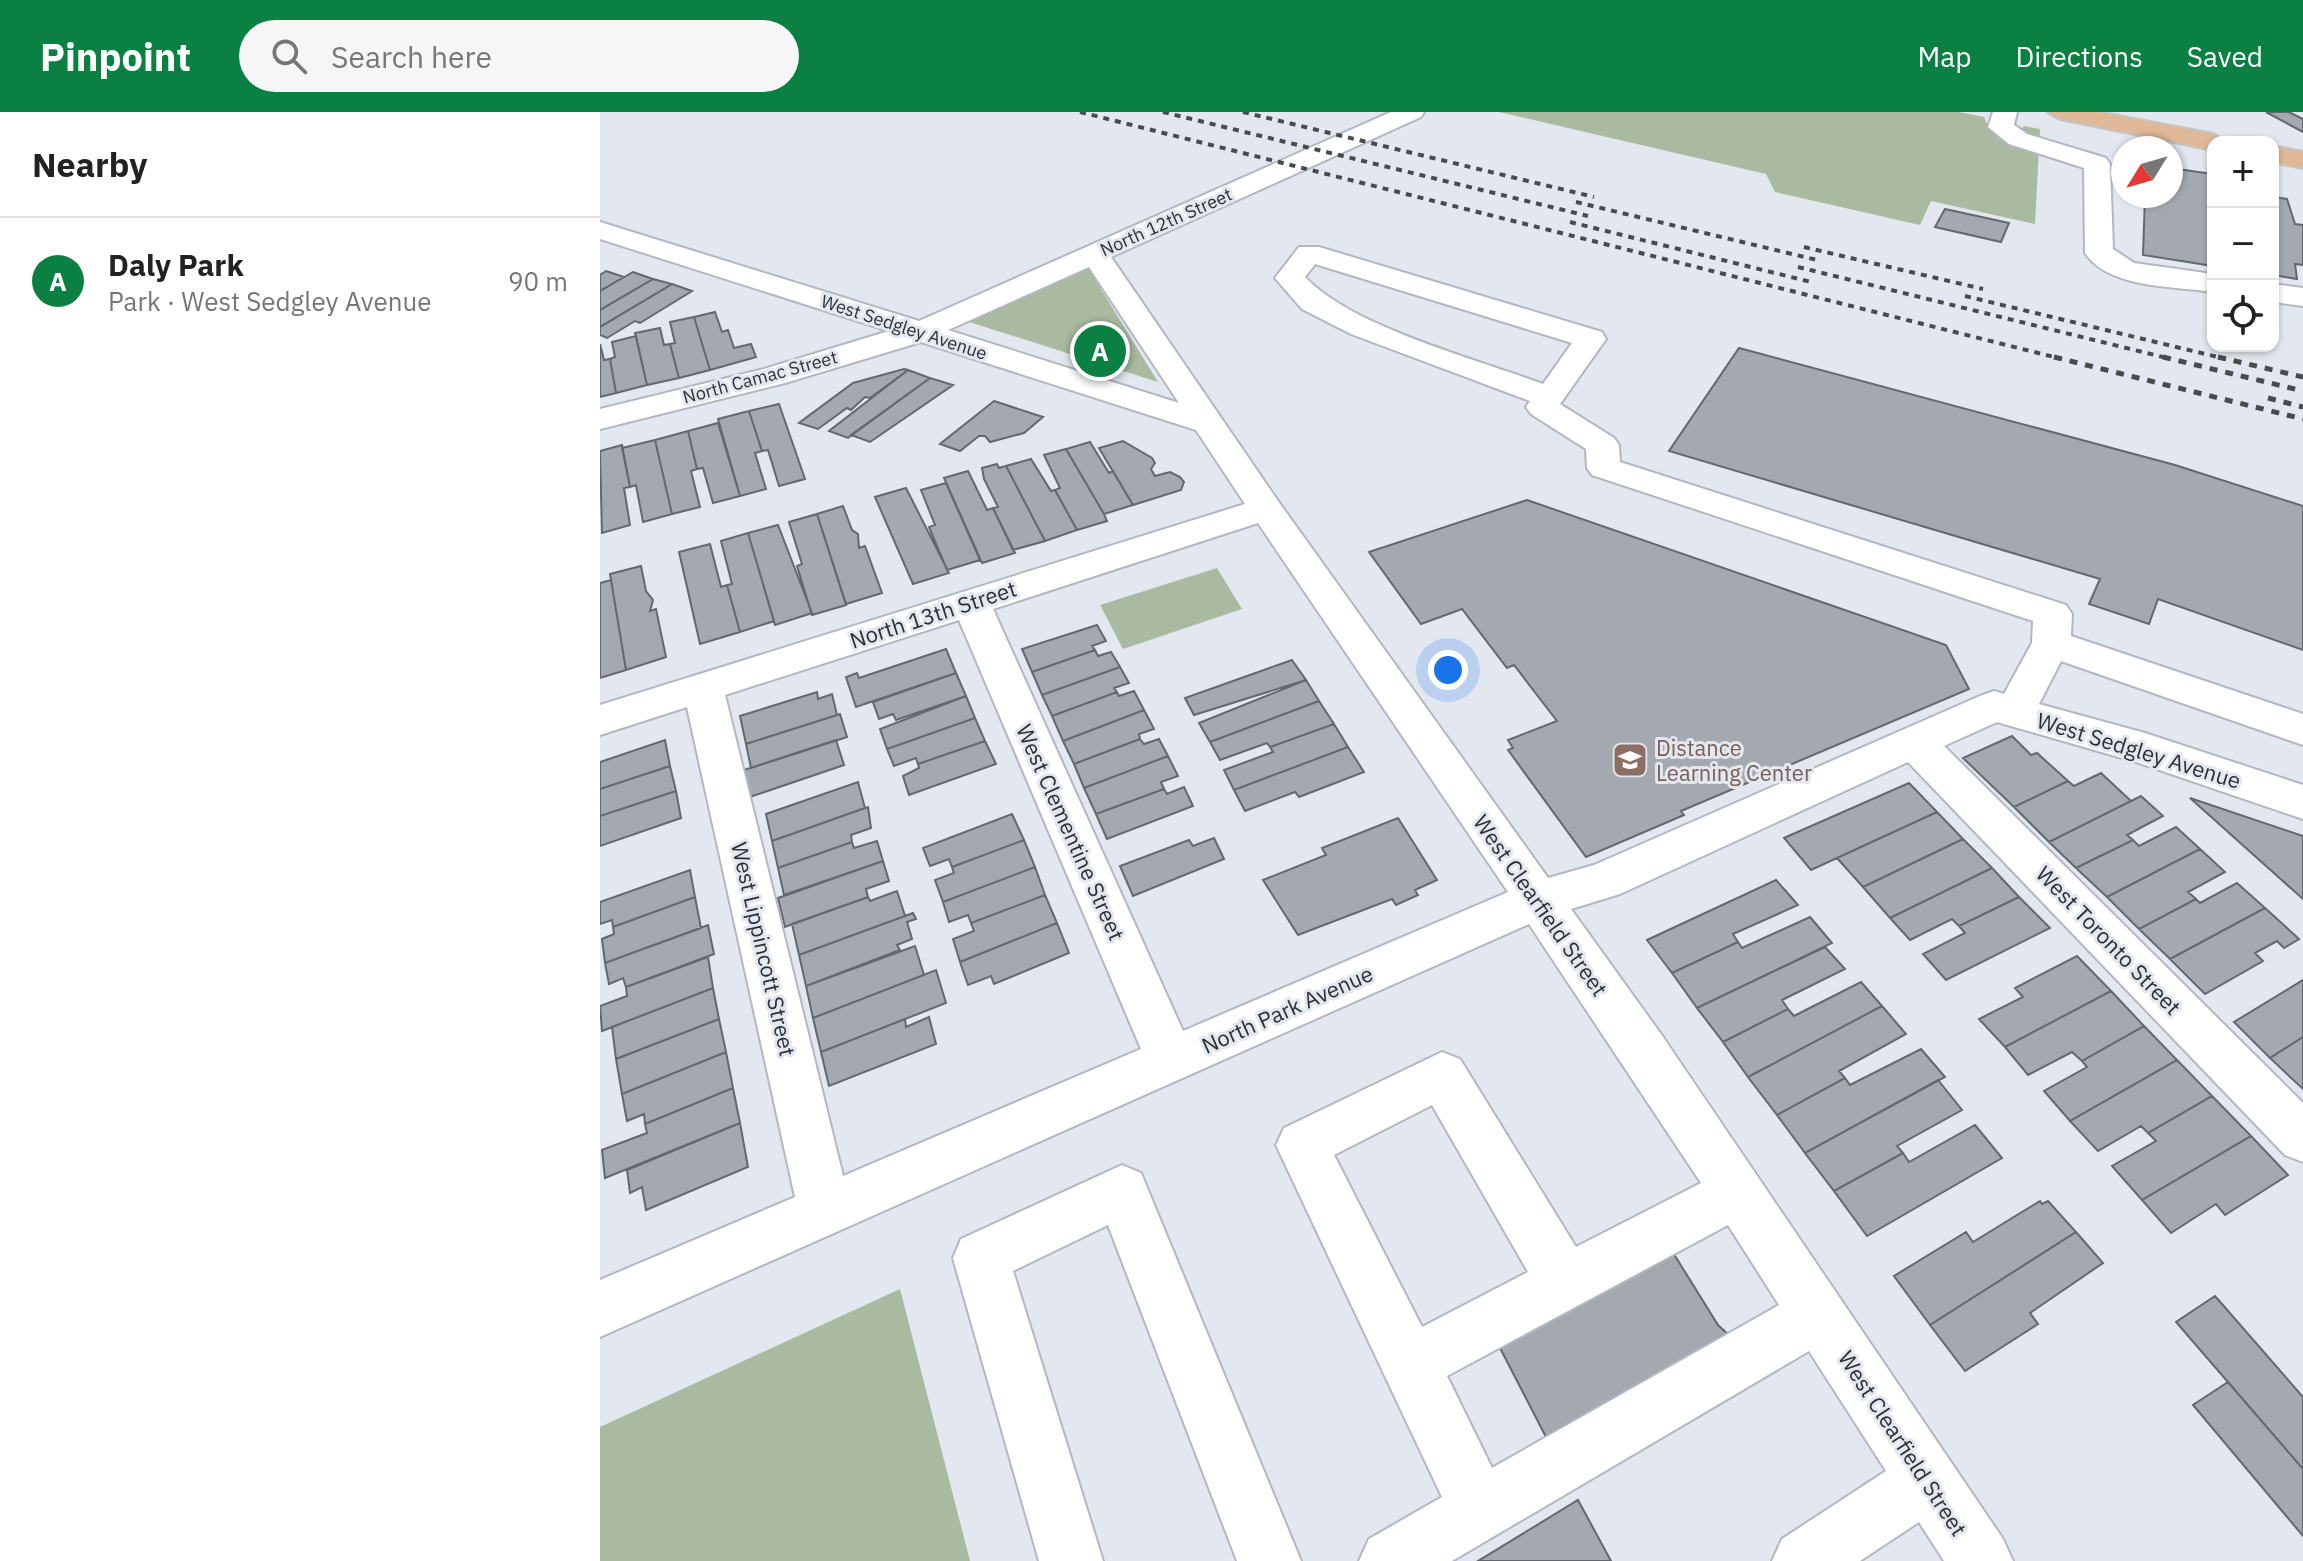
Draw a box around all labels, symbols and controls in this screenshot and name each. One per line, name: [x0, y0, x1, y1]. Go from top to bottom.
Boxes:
search box: [239, 20, 799, 92]
text: Pinpoint: [40, 32, 191, 81]
icon: search: [267, 34, 311, 78]
text: Search here: [331, 37, 492, 76]
text: Map: [1917, 38, 1971, 75]
text: Directions: [2015, 38, 2143, 75]
text: Saved: [2187, 38, 2263, 75]
north arrow: [2111, 136, 2183, 208]
map controls: [2207, 136, 2279, 352]
button: +: [2207, 136, 2279, 208]
text: Nearby: [32, 142, 147, 186]
street label: North 12th Street: [1096, 183, 1236, 261]
button: −: [2207, 208, 2279, 280]
text: Daly Park: [108, 245, 244, 284]
text: A: [49, 264, 67, 298]
text: 90 m: [508, 264, 568, 298]
button: locate: [2207, 280, 2279, 352]
text: Park · West Sedgley Avenue: [108, 284, 432, 318]
street label: West Sedgley Avenue: [818, 289, 990, 365]
pin: A: [1074, 321, 1126, 381]
street label: North Camac Street: [680, 345, 840, 409]
street label: North 13th Street: [846, 573, 1020, 655]
your location: [1428, 650, 1468, 690]
street label: West Sedgley Avenue: [2034, 705, 2244, 795]
street label: West Clementine Street: [1010, 719, 1132, 945]
place label: Distance Learning Center: [1656, 733, 1812, 787]
school or university icon: Distance Learning Center: [1611, 741, 1649, 779]
street label: West Clearfield Street: [1467, 809, 1615, 1001]
street label: West Lippincott Street: [725, 839, 803, 1059]
street label: West Toronto Street: [2030, 859, 2188, 1021]
street label: North Park Avenue: [1197, 958, 1377, 1060]
street label: West Clearfield Street: [1832, 1345, 1974, 1541]

